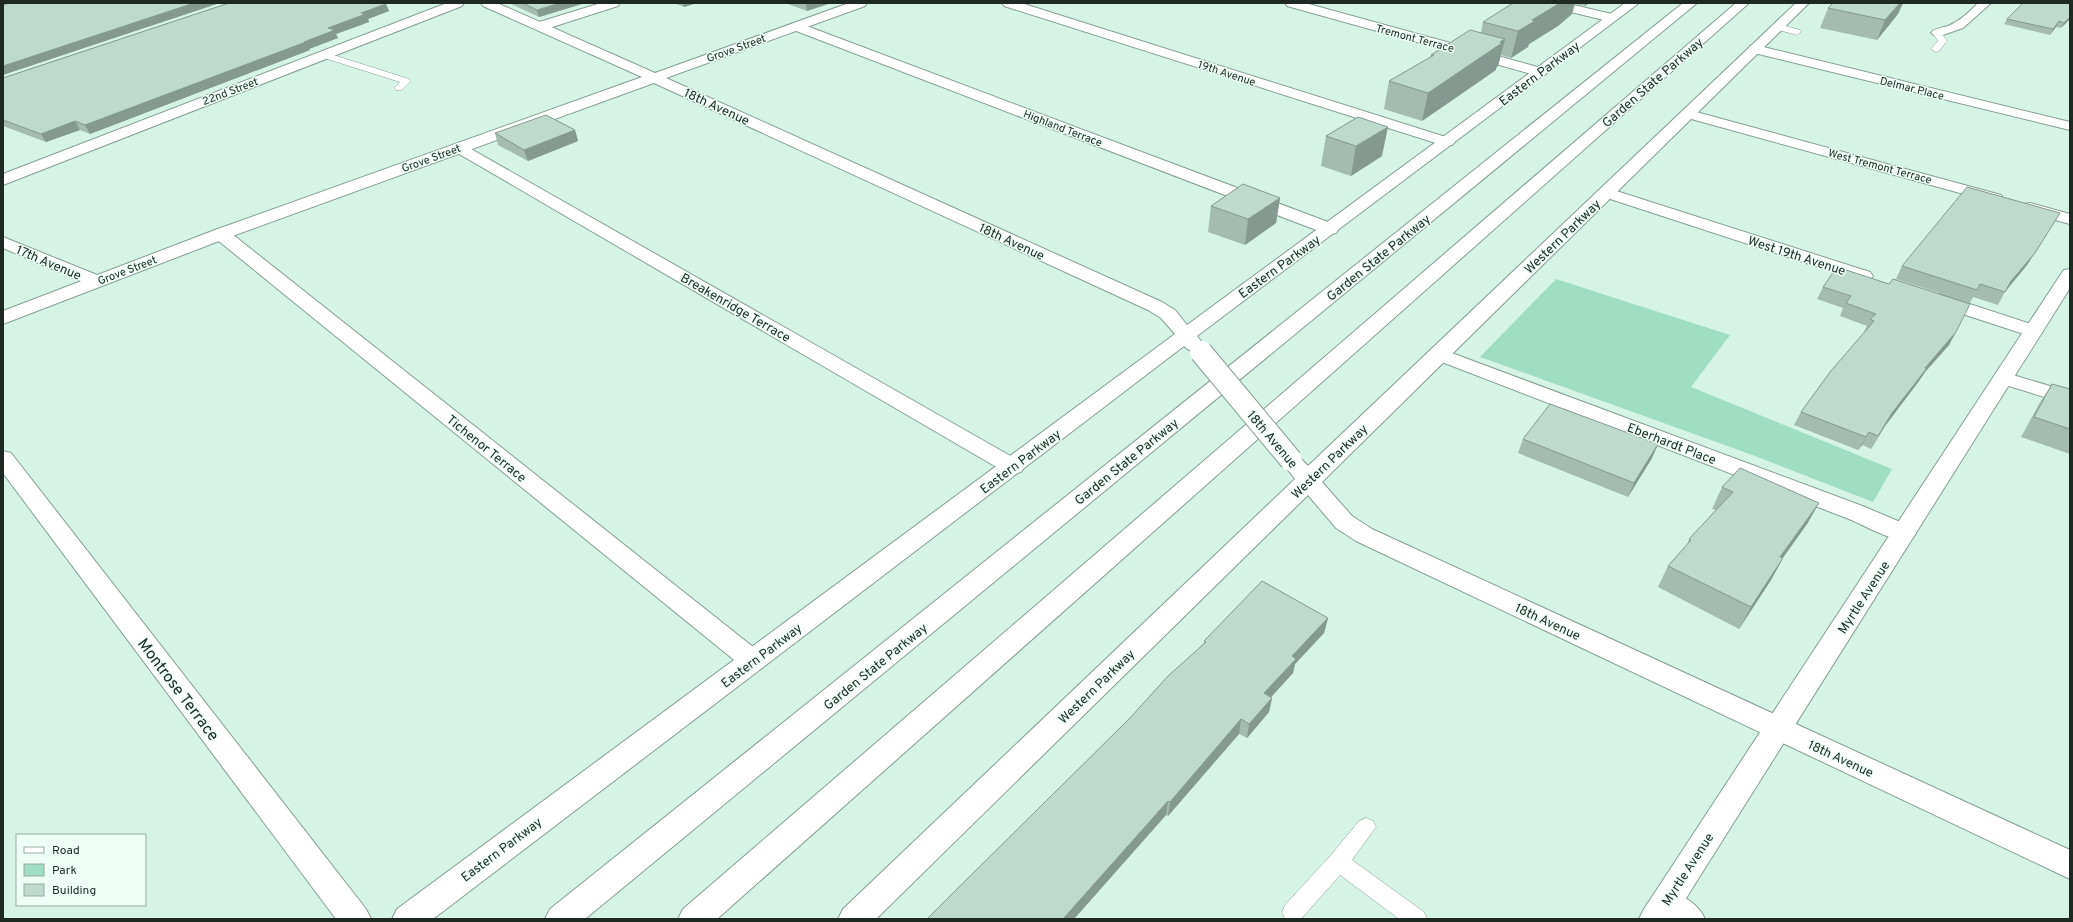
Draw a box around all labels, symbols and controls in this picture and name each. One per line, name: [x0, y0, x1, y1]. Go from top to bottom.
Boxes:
street label: Tremont Terrace: [1374, 22, 1456, 56]
street label: Grove Street: [705, 32, 768, 66]
street label: Garden State Parkway: [1599, 35, 1707, 132]
street label: Eastern Parkway: [1497, 39, 1584, 110]
street label: 19th Avenue: [1196, 58, 1257, 90]
street label: Delmar Place: [1878, 74, 1945, 104]
street label: 22nd Street: [200, 75, 260, 109]
street label: 18th Avenue: [681, 86, 751, 130]
street label: Highland Terrace: [1021, 107, 1104, 150]
street label: Grove Street: [400, 142, 463, 176]
street label: West Tremont Terrace: [1826, 146, 1933, 188]
street label: Western Parkway: [1522, 197, 1605, 278]
street label: Garden State Parkway: [1324, 212, 1434, 305]
street label: 18th Avenue: [976, 221, 1046, 265]
street label: Eastern Parkway: [1236, 232, 1324, 303]
street label: West 19th Avenue: [1745, 234, 1847, 280]
street label: 17th Avenue: [13, 243, 83, 285]
street label: Grove Street: [96, 253, 159, 289]
street label: Breakenridge Terrace: [677, 271, 793, 347]
street label: 18th Avenue: [1243, 408, 1300, 472]
street label: Tichenor Terrace: [443, 412, 529, 487]
street label: Garden State Parkway: [1072, 416, 1182, 509]
street label: Eberhardt Place: [1625, 421, 1718, 469]
street label: Western Parkway: [1289, 422, 1372, 503]
street label: Eastern Parkway: [978, 427, 1065, 498]
street label: Myrtle Avenue: [1835, 559, 1894, 638]
street label: 18th Avenue: [1512, 601, 1582, 645]
street label: Eastern Parkway: [719, 621, 806, 692]
street label: Garden State Parkway: [821, 621, 931, 714]
street label: Montrose Terrace: [132, 635, 223, 746]
street label: Western Parkway: [1056, 647, 1139, 728]
street label: 18th Avenue: [1805, 738, 1875, 782]
street label: Eastern Parkway: [459, 815, 546, 886]
street label: Myrtle Avenue: [1659, 831, 1718, 910]
legend: [16, 834, 146, 906]
text: Road: [52, 843, 80, 859]
text: Park: [52, 863, 77, 879]
text: Building: [52, 883, 96, 899]

